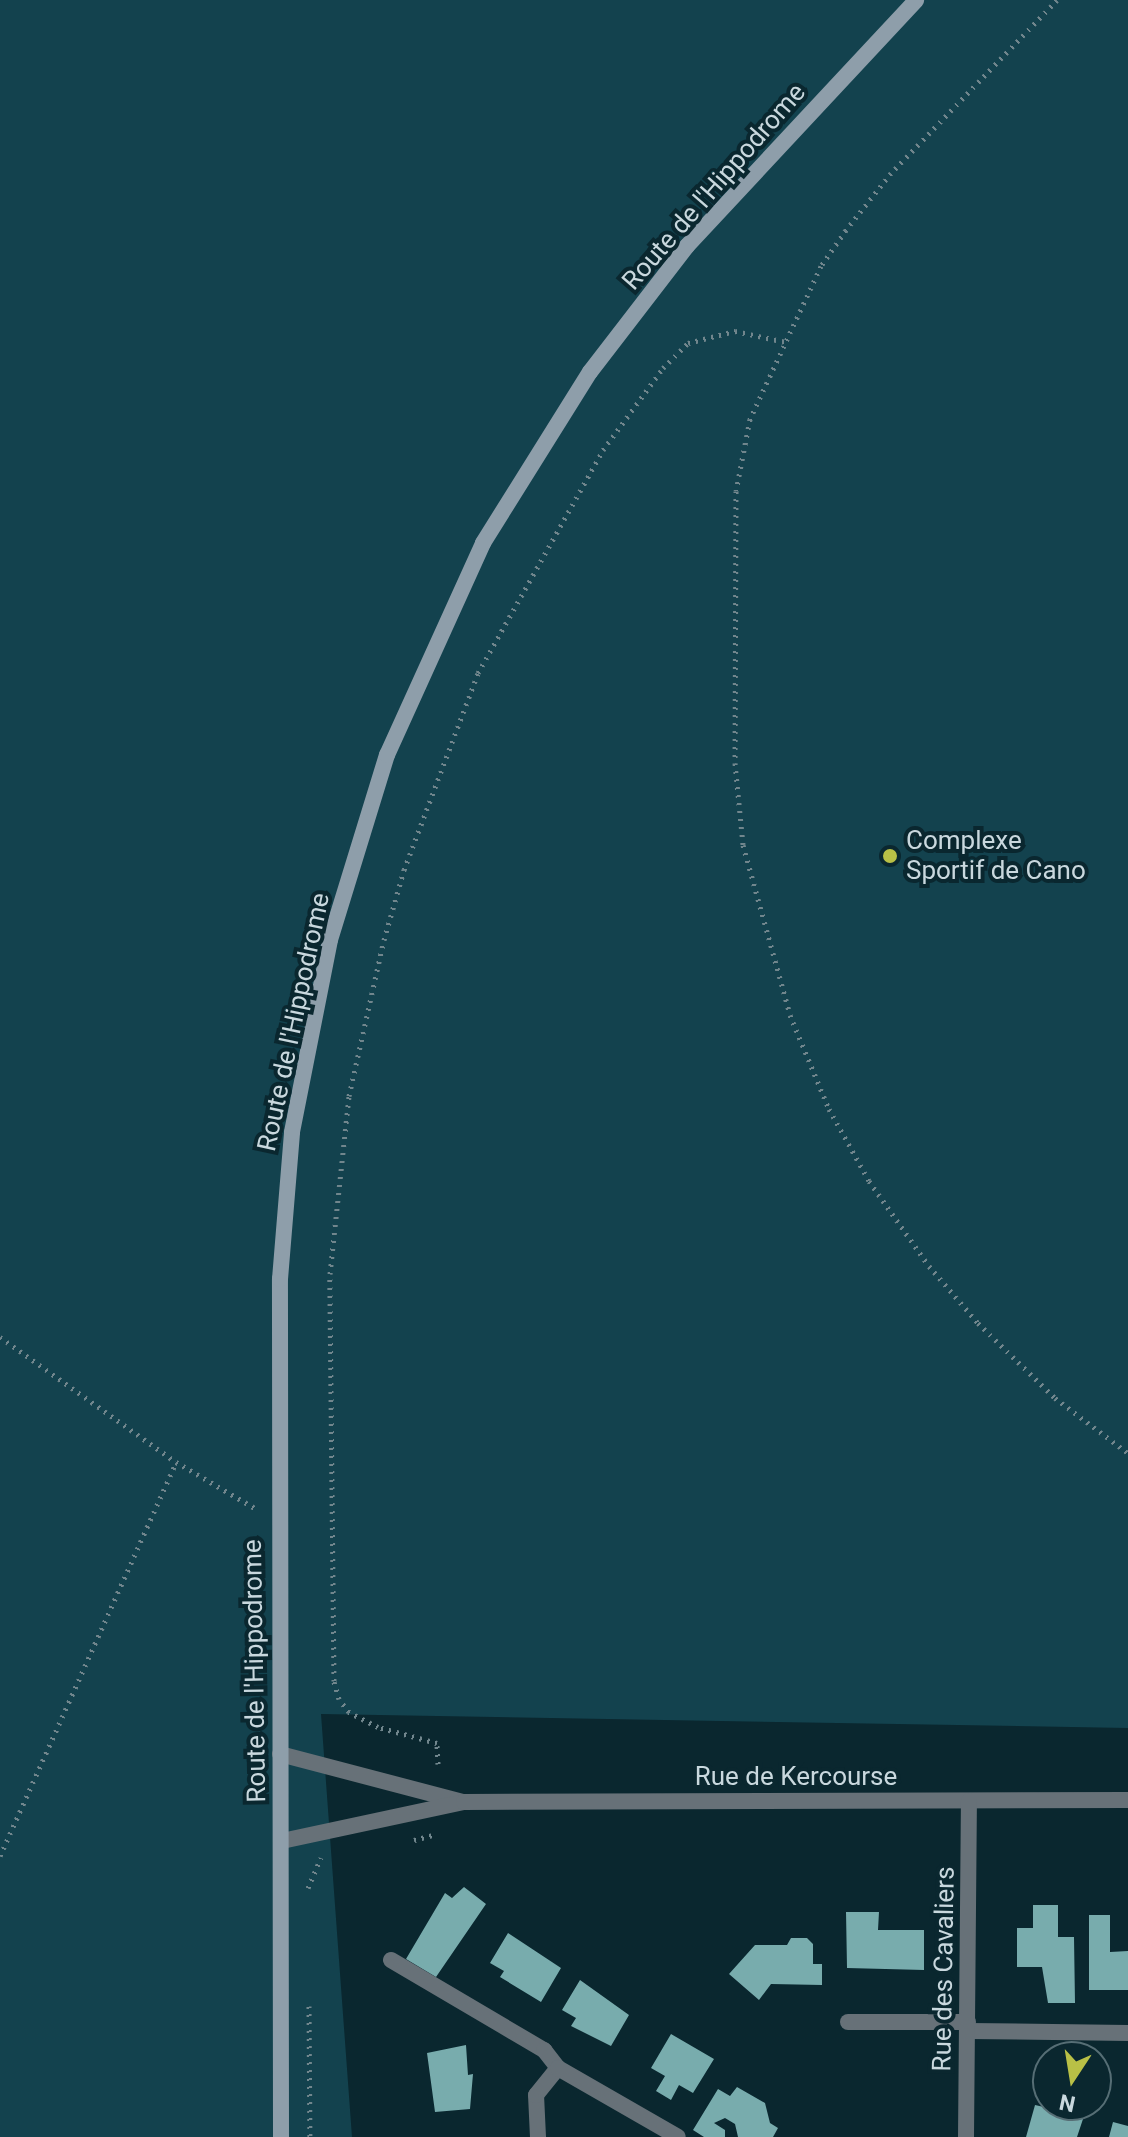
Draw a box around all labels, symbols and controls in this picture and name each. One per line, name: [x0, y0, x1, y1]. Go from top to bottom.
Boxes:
street label: Route de l'Hippodrome: [616, 77, 812, 297]
place label: Complexe Sportif de Cano: [906, 825, 1086, 886]
marker: Complexe Sportif de Cano: [881, 847, 899, 865]
street label: Route de l'Hippodrome: [251, 890, 337, 1154]
street label: Route de l'Hippodrome: [237, 1539, 273, 1803]
street label: Rue de Kercourse: [695, 1761, 897, 1793]
street label: Rue des Cavaliers: [927, 1866, 961, 2072]
north arrow: [1032, 2041, 1112, 2121]
text: N: [1057, 2089, 1078, 2117]

